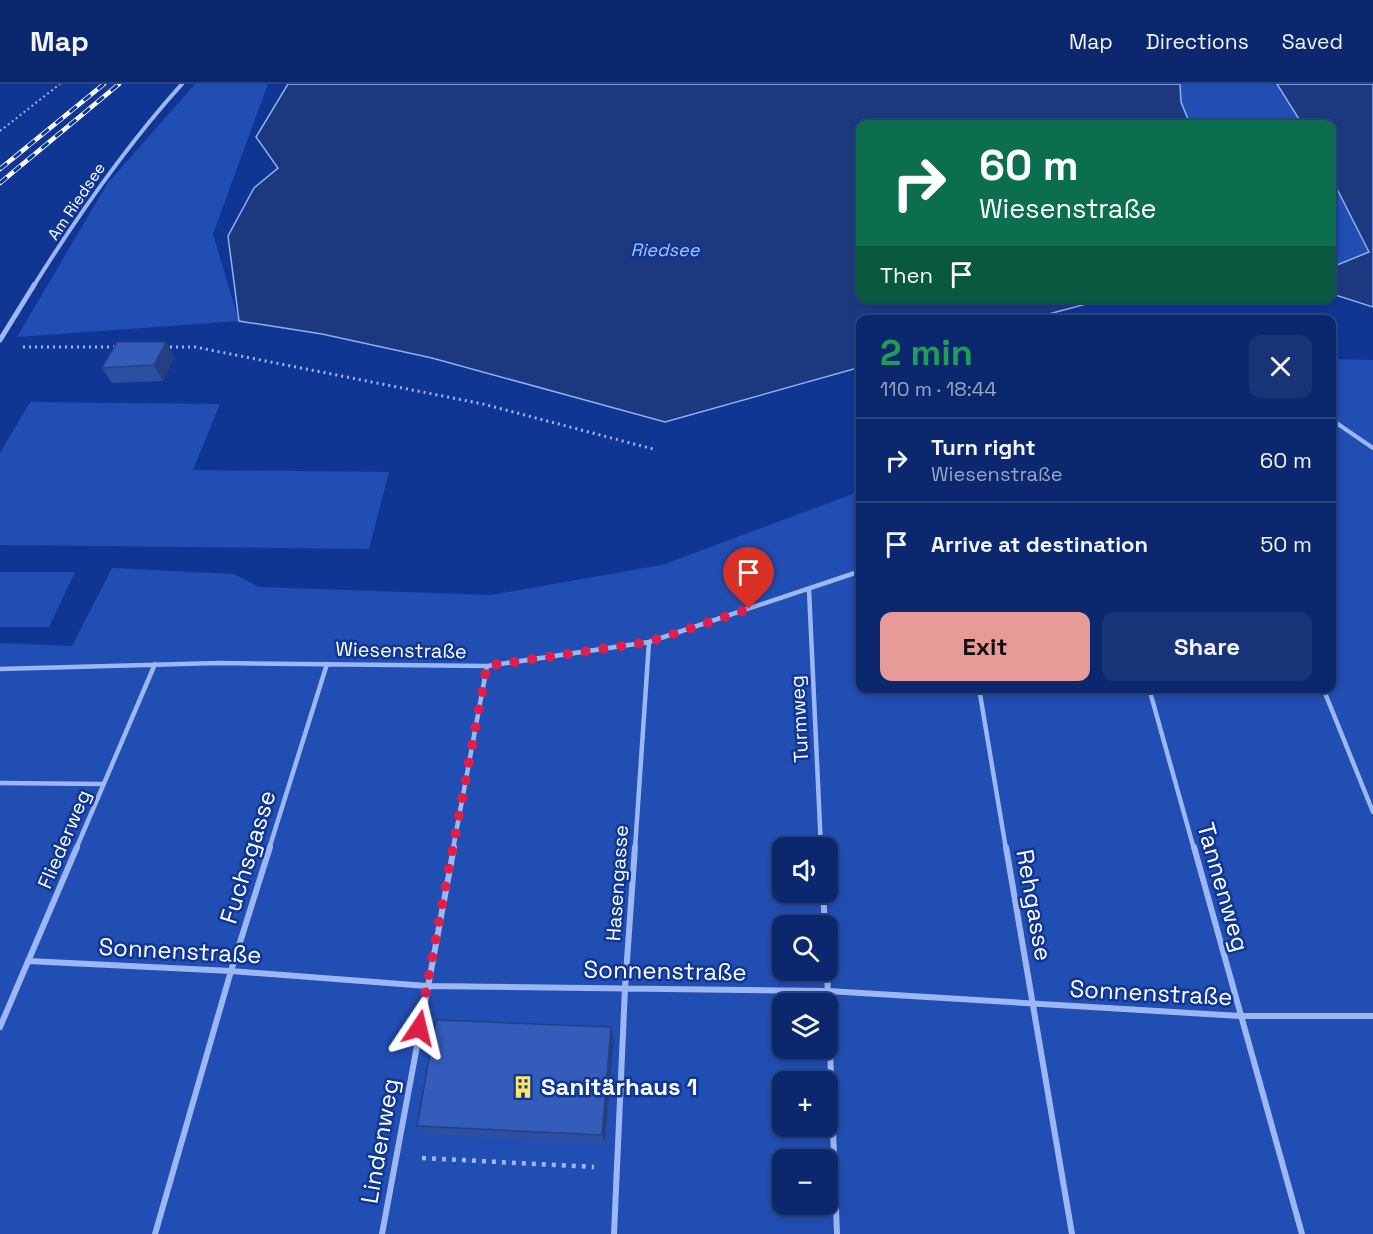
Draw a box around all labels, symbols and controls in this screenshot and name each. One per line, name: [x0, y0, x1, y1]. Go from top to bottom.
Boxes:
text: Map: [30, 23, 89, 59]
text: Map: [1069, 28, 1113, 55]
text: Directions: [1146, 28, 1249, 55]
text: Saved: [1282, 28, 1343, 55]
text: 60 m: [979, 139, 1079, 192]
icon: right: [880, 144, 958, 222]
street label: Am Riedsee: [43, 158, 110, 244]
text: Wiesenstraße: [979, 191, 1157, 226]
water label: Riedsee: [631, 238, 701, 261]
icon: arrive: [945, 258, 978, 291]
text: Then: [880, 261, 933, 289]
text: 2 min: [880, 330, 973, 376]
button: close: [1249, 335, 1312, 398]
text: 110 m · 18:44: [880, 376, 997, 402]
text: Turn right: [931, 433, 1036, 461]
icon: right: [880, 444, 913, 477]
text: 60 m: [1260, 446, 1312, 474]
text: Wiesenstraße: [931, 461, 1063, 487]
icon: arrive: [880, 528, 913, 561]
text: Arrive at destination: [931, 530, 1148, 558]
text: 50 m: [1260, 530, 1312, 558]
pin: [723, 547, 774, 609]
icon: arrive: [732, 556, 765, 589]
button: Exit: [880, 612, 1090, 681]
button: Share: [1102, 612, 1312, 681]
street label: Wiesenstraße: [335, 636, 467, 664]
street label: Turmweg: [784, 675, 814, 763]
street label: Fliederweg: [31, 785, 97, 893]
street label: Fuchsgasse: [213, 786, 283, 927]
street label: Tannenweg: [1190, 819, 1257, 955]
street label: Hasengasse: [600, 824, 634, 942]
map controls: [772, 837, 838, 1215]
button: sound: [772, 837, 838, 903]
street label: Rehgasse: [1009, 847, 1060, 963]
button: search: [772, 915, 838, 981]
street label: Sonnenstraße: [98, 931, 262, 970]
street label: Sonnenstraße: [583, 954, 747, 987]
street label: Sonnenstraße: [1069, 973, 1233, 1012]
button: layers: [772, 993, 838, 1059]
position arrow: [387, 996, 451, 1060]
place label: Sanitärhaus 1: [541, 1071, 698, 1102]
button: +: [772, 1071, 838, 1137]
building icon: Sanitärhaus 1: [510, 1074, 536, 1100]
street label: Lindenweg: [353, 1076, 406, 1206]
button: −: [772, 1149, 838, 1215]

